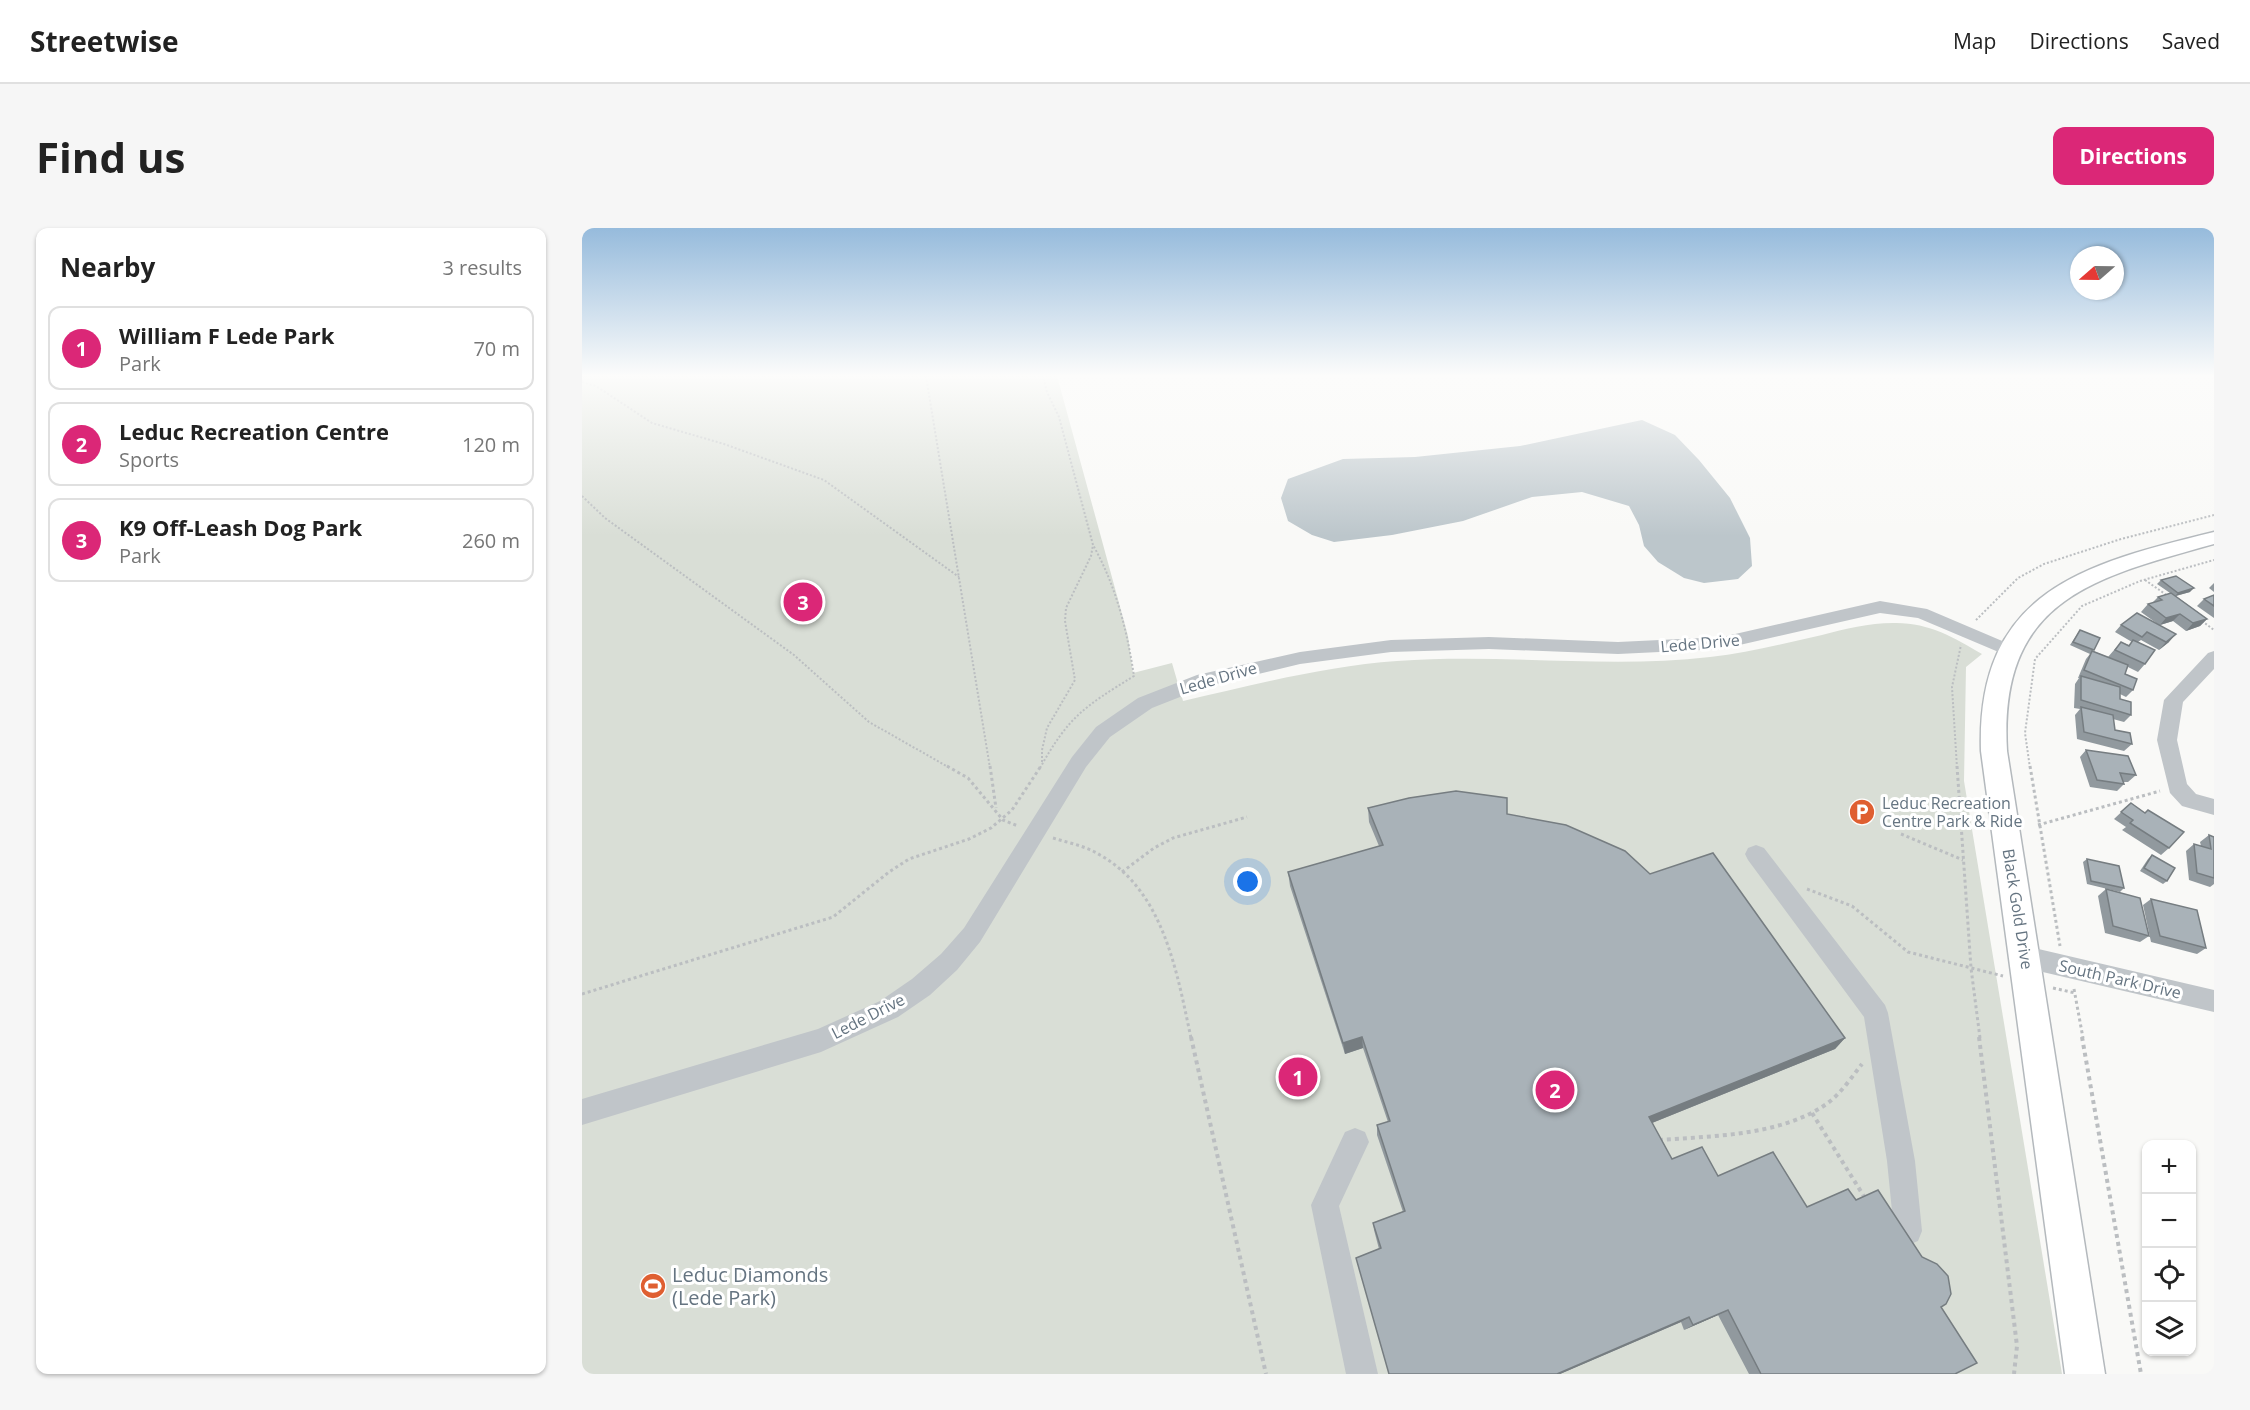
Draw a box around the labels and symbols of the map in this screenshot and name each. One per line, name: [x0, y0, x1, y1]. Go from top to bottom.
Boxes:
north arrow: [2070, 246, 2124, 300]
pin: 3: [784, 580, 822, 625]
street label: Lede Drive: [1659, 629, 1741, 657]
street label: Lede Drive: [1177, 656, 1259, 700]
place label: Leduc Recreation Centre Park & Ride: [1882, 792, 2022, 832]
parking icon: Leduc Recreation Centre Park & Ride: [1847, 797, 1877, 827]
street label: Black Gold Drive: [1998, 847, 2038, 971]
your location: [1233, 867, 1262, 896]
street label: South Park Drive: [2057, 954, 2183, 1004]
street label: Lede Drive: [828, 988, 908, 1044]
pin: 1: [1278, 1054, 1318, 1100]
pin: 2: [1536, 1068, 1574, 1112]
place label: Leduc Diamonds (Lede Park): [672, 1261, 828, 1311]
sports icon: Leduc Diamonds (Lede Park): [638, 1271, 668, 1301]

